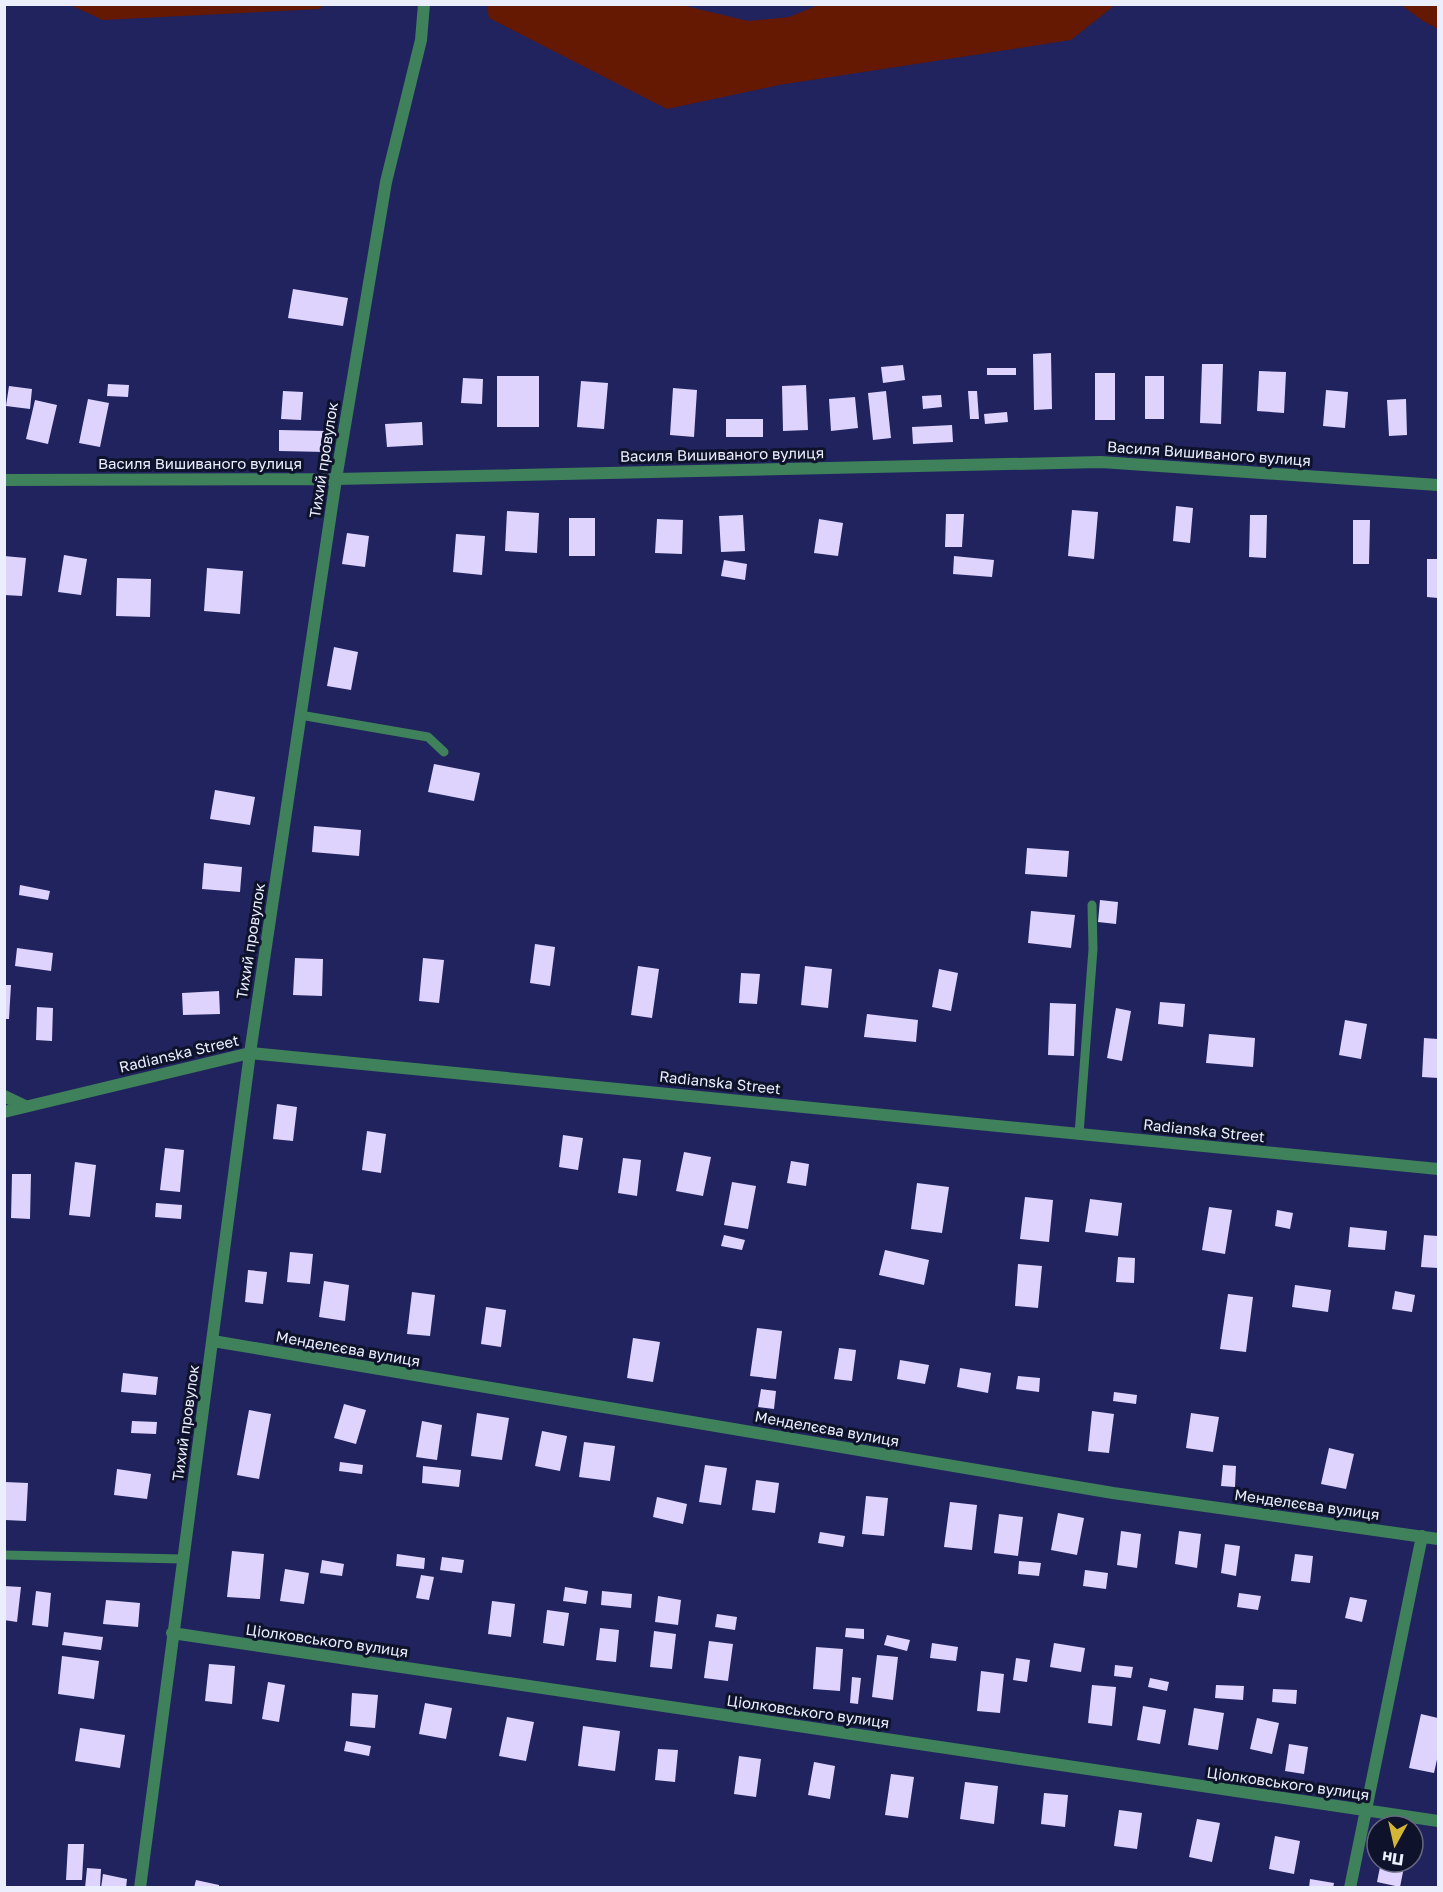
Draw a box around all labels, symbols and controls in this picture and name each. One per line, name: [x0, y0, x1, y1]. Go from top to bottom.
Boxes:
street label: Тихий провулок: [305, 400, 341, 519]
street label: Василя Вишиваного вулиця: [1107, 437, 1312, 469]
street label: Василя Вишиваного вулиця: [620, 443, 824, 465]
street label: Василя Вишиваного вулиця: [98, 454, 302, 472]
street label: Тихий провулок: [232, 881, 268, 1000]
street label: Radianska Street: [117, 1030, 240, 1076]
street label: Radianska Street: [658, 1067, 782, 1097]
street label: Radianska Street: [1142, 1115, 1266, 1145]
street label: Менделєєва вулиця: [275, 1326, 422, 1370]
street label: Тихий провулок: [168, 1363, 202, 1482]
street label: Менделєєва вулиця: [754, 1406, 901, 1450]
street label: Менделєєва вулиця: [1233, 1485, 1381, 1523]
street label: Ціолковського вулиця: [245, 1620, 410, 1660]
street label: Ціолковського вулиця: [726, 1691, 891, 1731]
street label: Ціолковського вулиця: [1206, 1763, 1371, 1803]
north arrow: [1365, 1814, 1425, 1874]
text: Пн: [1381, 1847, 1405, 1870]

